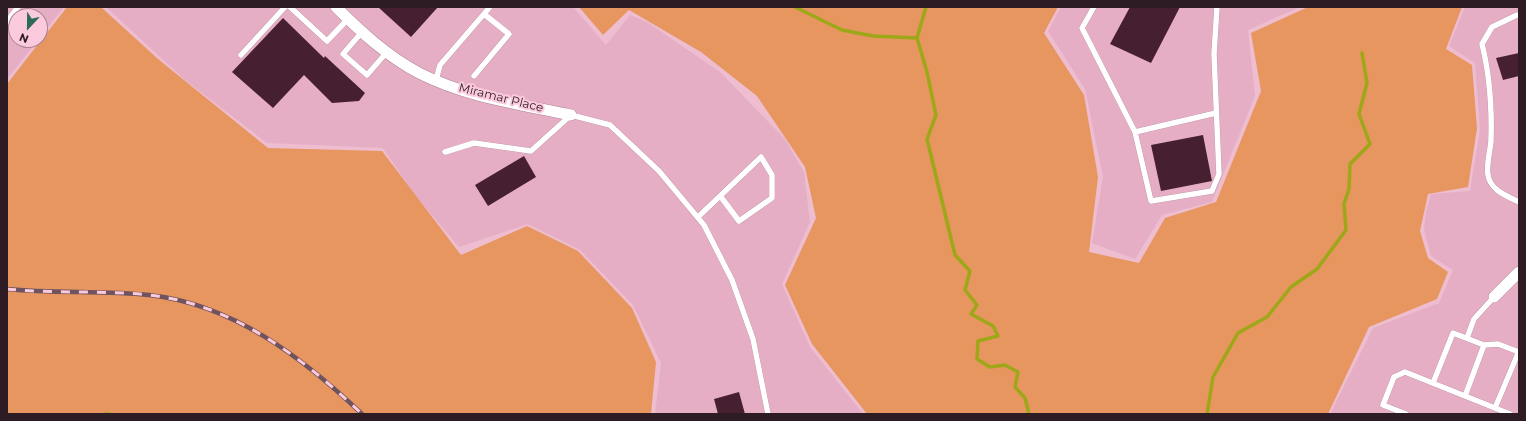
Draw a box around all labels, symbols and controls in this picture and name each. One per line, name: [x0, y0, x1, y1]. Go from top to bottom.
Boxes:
north arrow: [8, 8, 48, 48]
text: N: [17, 30, 31, 46]
street label: Miramar Place: [457, 81, 545, 115]

